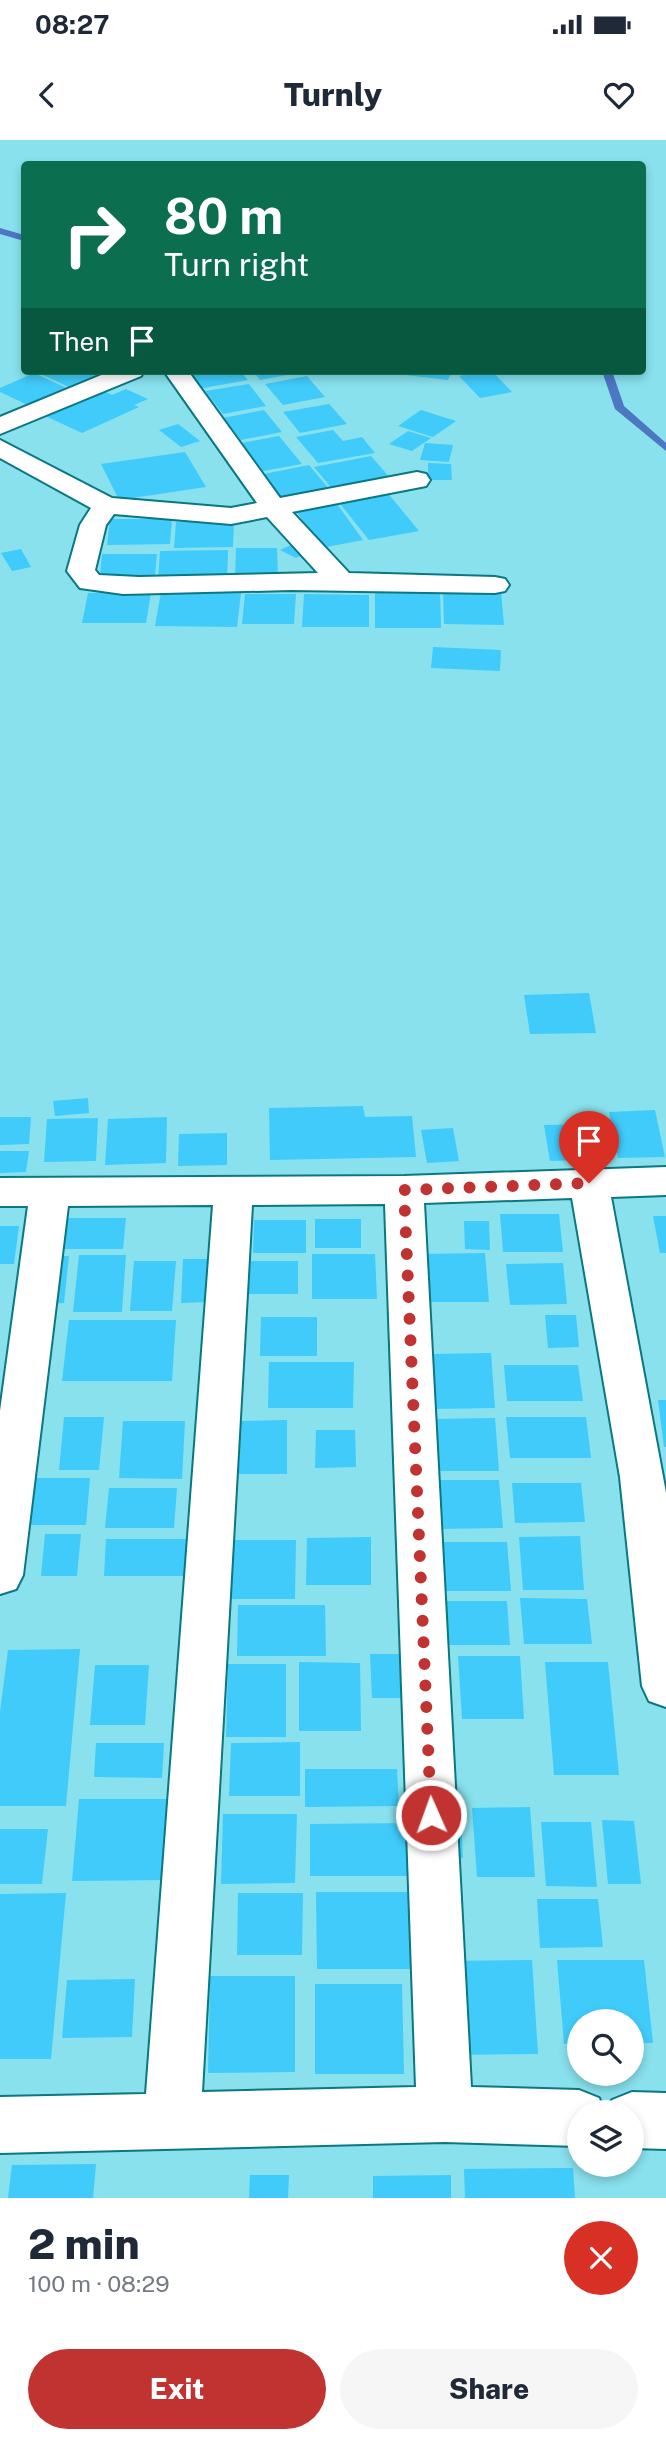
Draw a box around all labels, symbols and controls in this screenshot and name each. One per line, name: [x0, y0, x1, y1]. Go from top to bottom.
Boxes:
text: 08:27: [35, 9, 109, 40]
icon: back: [28, 76, 66, 114]
text: Turnly: [284, 76, 382, 113]
icon: heart: [600, 76, 638, 114]
text: 80 m: [164, 187, 283, 245]
icon: right: [49, 189, 140, 280]
text: Turn right: [164, 246, 309, 283]
icon: arrive: [123, 322, 161, 360]
text: Then: [49, 326, 109, 357]
pin: [559, 1111, 619, 1183]
icon: arrive: [570, 1122, 608, 1160]
position arrow: [394, 1778, 468, 1852]
map controls: [567, 2009, 644, 2177]
button: search: [567, 2009, 644, 2086]
button: layers: [567, 2100, 644, 2177]
text: 2 min: [28, 2219, 140, 2268]
button: close: [564, 2221, 638, 2295]
text: 100 m · 08:29: [28, 2270, 170, 2297]
button: Exit: [28, 2349, 326, 2429]
button: Share: [340, 2349, 638, 2429]

